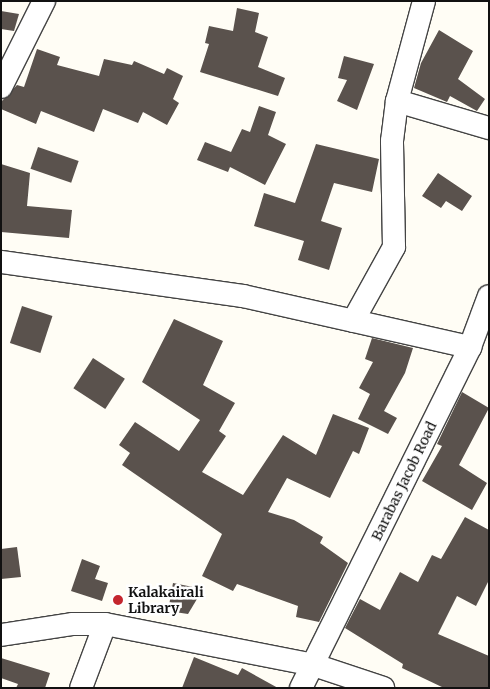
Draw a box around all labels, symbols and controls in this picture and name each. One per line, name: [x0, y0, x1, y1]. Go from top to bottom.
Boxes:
street label: Barabas Jacob Road: [368, 419, 440, 543]
place label: Kalakairali Library: [128, 584, 204, 616]
marker: Kalakairali Library: [112, 594, 124, 606]

